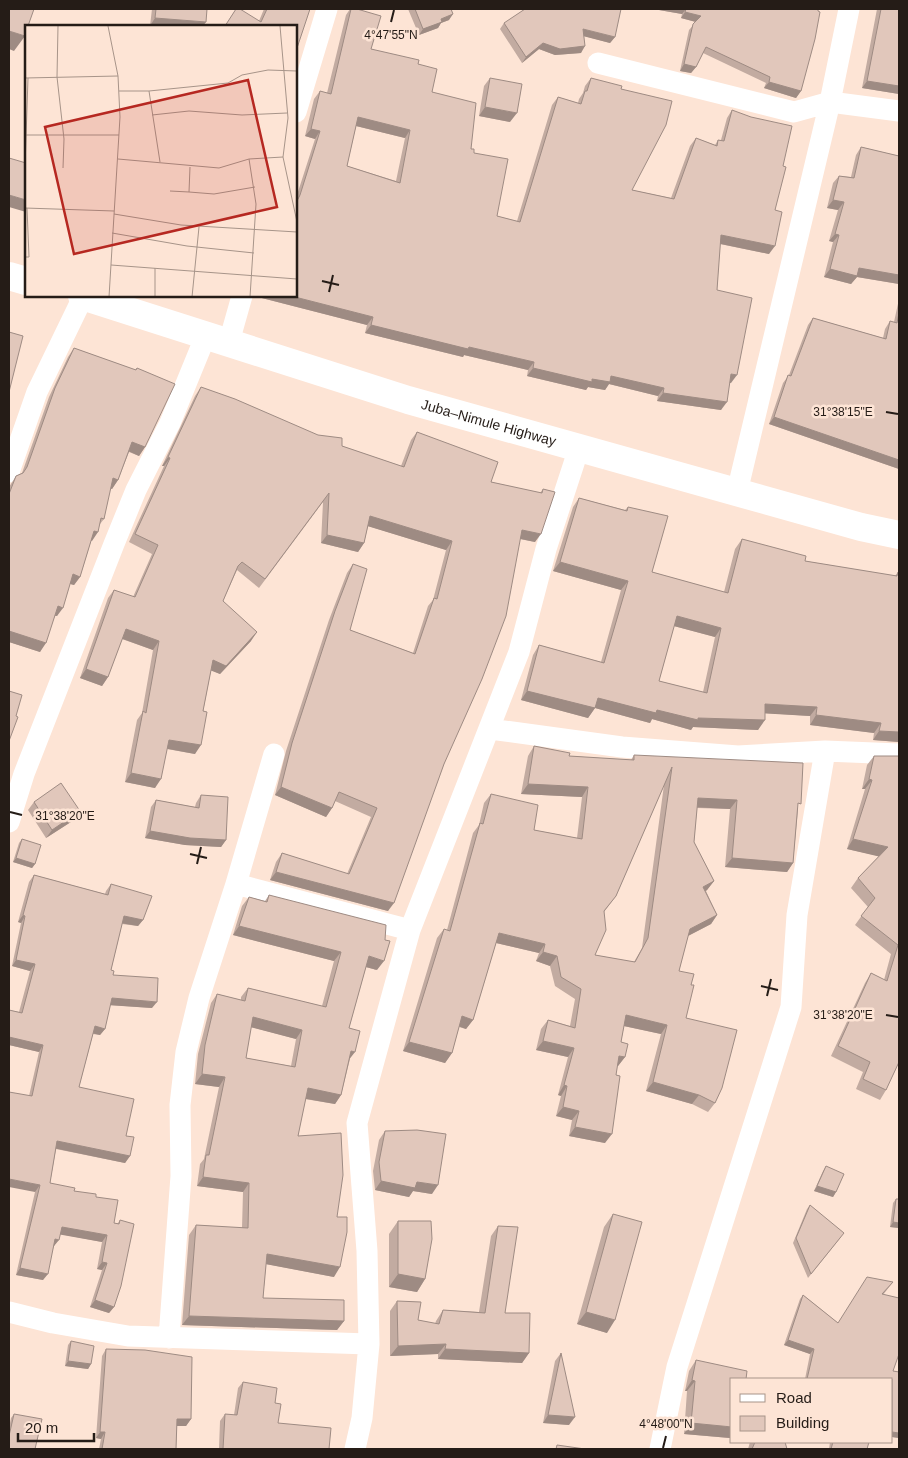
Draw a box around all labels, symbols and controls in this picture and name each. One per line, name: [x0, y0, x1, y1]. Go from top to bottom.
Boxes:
inset map: [25, 25, 298, 298]
text: 4°47'55"N: [364, 28, 418, 42]
street label: Juba–Nimule Highway: [419, 396, 558, 449]
text: 31°38'15"E: [813, 405, 873, 419]
text: 31°38'20"E: [35, 809, 95, 823]
text: 31°38'20"E: [813, 1008, 873, 1022]
legend: [730, 1378, 893, 1443]
text: Road: [776, 1389, 812, 1406]
scale bar: [18, 1410, 94, 1442]
text: Building: [776, 1414, 829, 1431]
text: 4°48'00"N: [639, 1417, 693, 1431]
text: 20 m: [25, 1419, 58, 1436]

